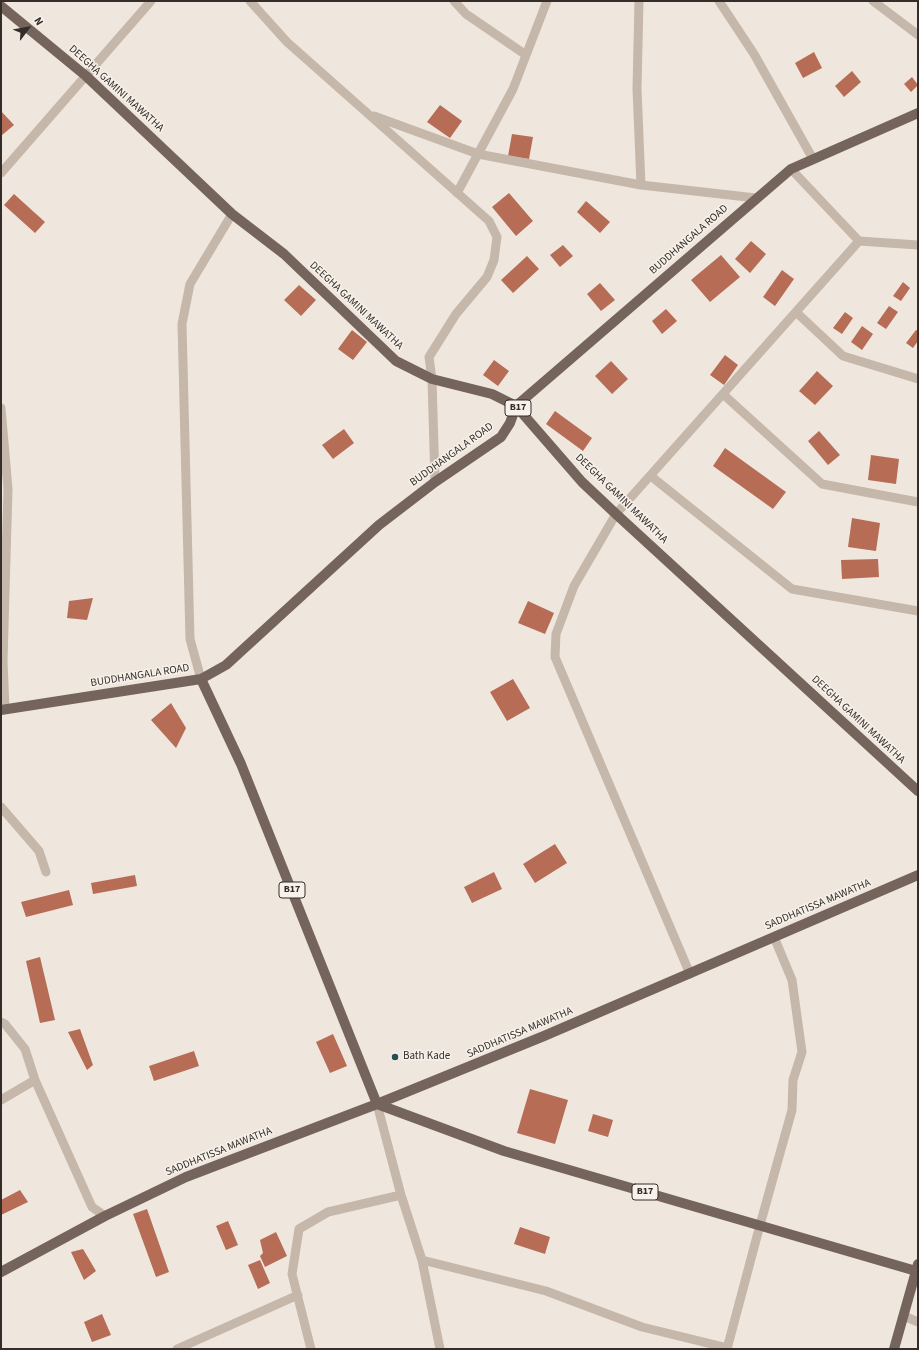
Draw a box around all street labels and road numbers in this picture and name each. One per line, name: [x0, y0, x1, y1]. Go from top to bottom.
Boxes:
street label: DEEGHA GAMINI MAWATHA: [66, 43, 166, 135]
street label: BUDDHANGALA ROAD: [647, 202, 731, 278]
street label: DEEGHA GAMINI MAWATHA: [306, 259, 406, 353]
road number: B17: [505, 400, 531, 416]
street label: BUDDHANGALA ROAD: [408, 420, 496, 490]
street label: DEEGHA GAMINI MAWATHA: [572, 451, 670, 547]
street label: BUDDHANGALA ROAD: [90, 662, 190, 690]
street label: DEEGHA GAMINI MAWATHA: [808, 673, 908, 767]
street label: SADDHATISSA MAWATHA: [763, 877, 873, 933]
road number: B17: [279, 882, 305, 898]
street label: SADDHATISSA MAWATHA: [465, 1005, 575, 1061]
street label: SADDHATISSA MAWATHA: [164, 1125, 274, 1179]
road number: B17: [632, 1184, 658, 1200]

